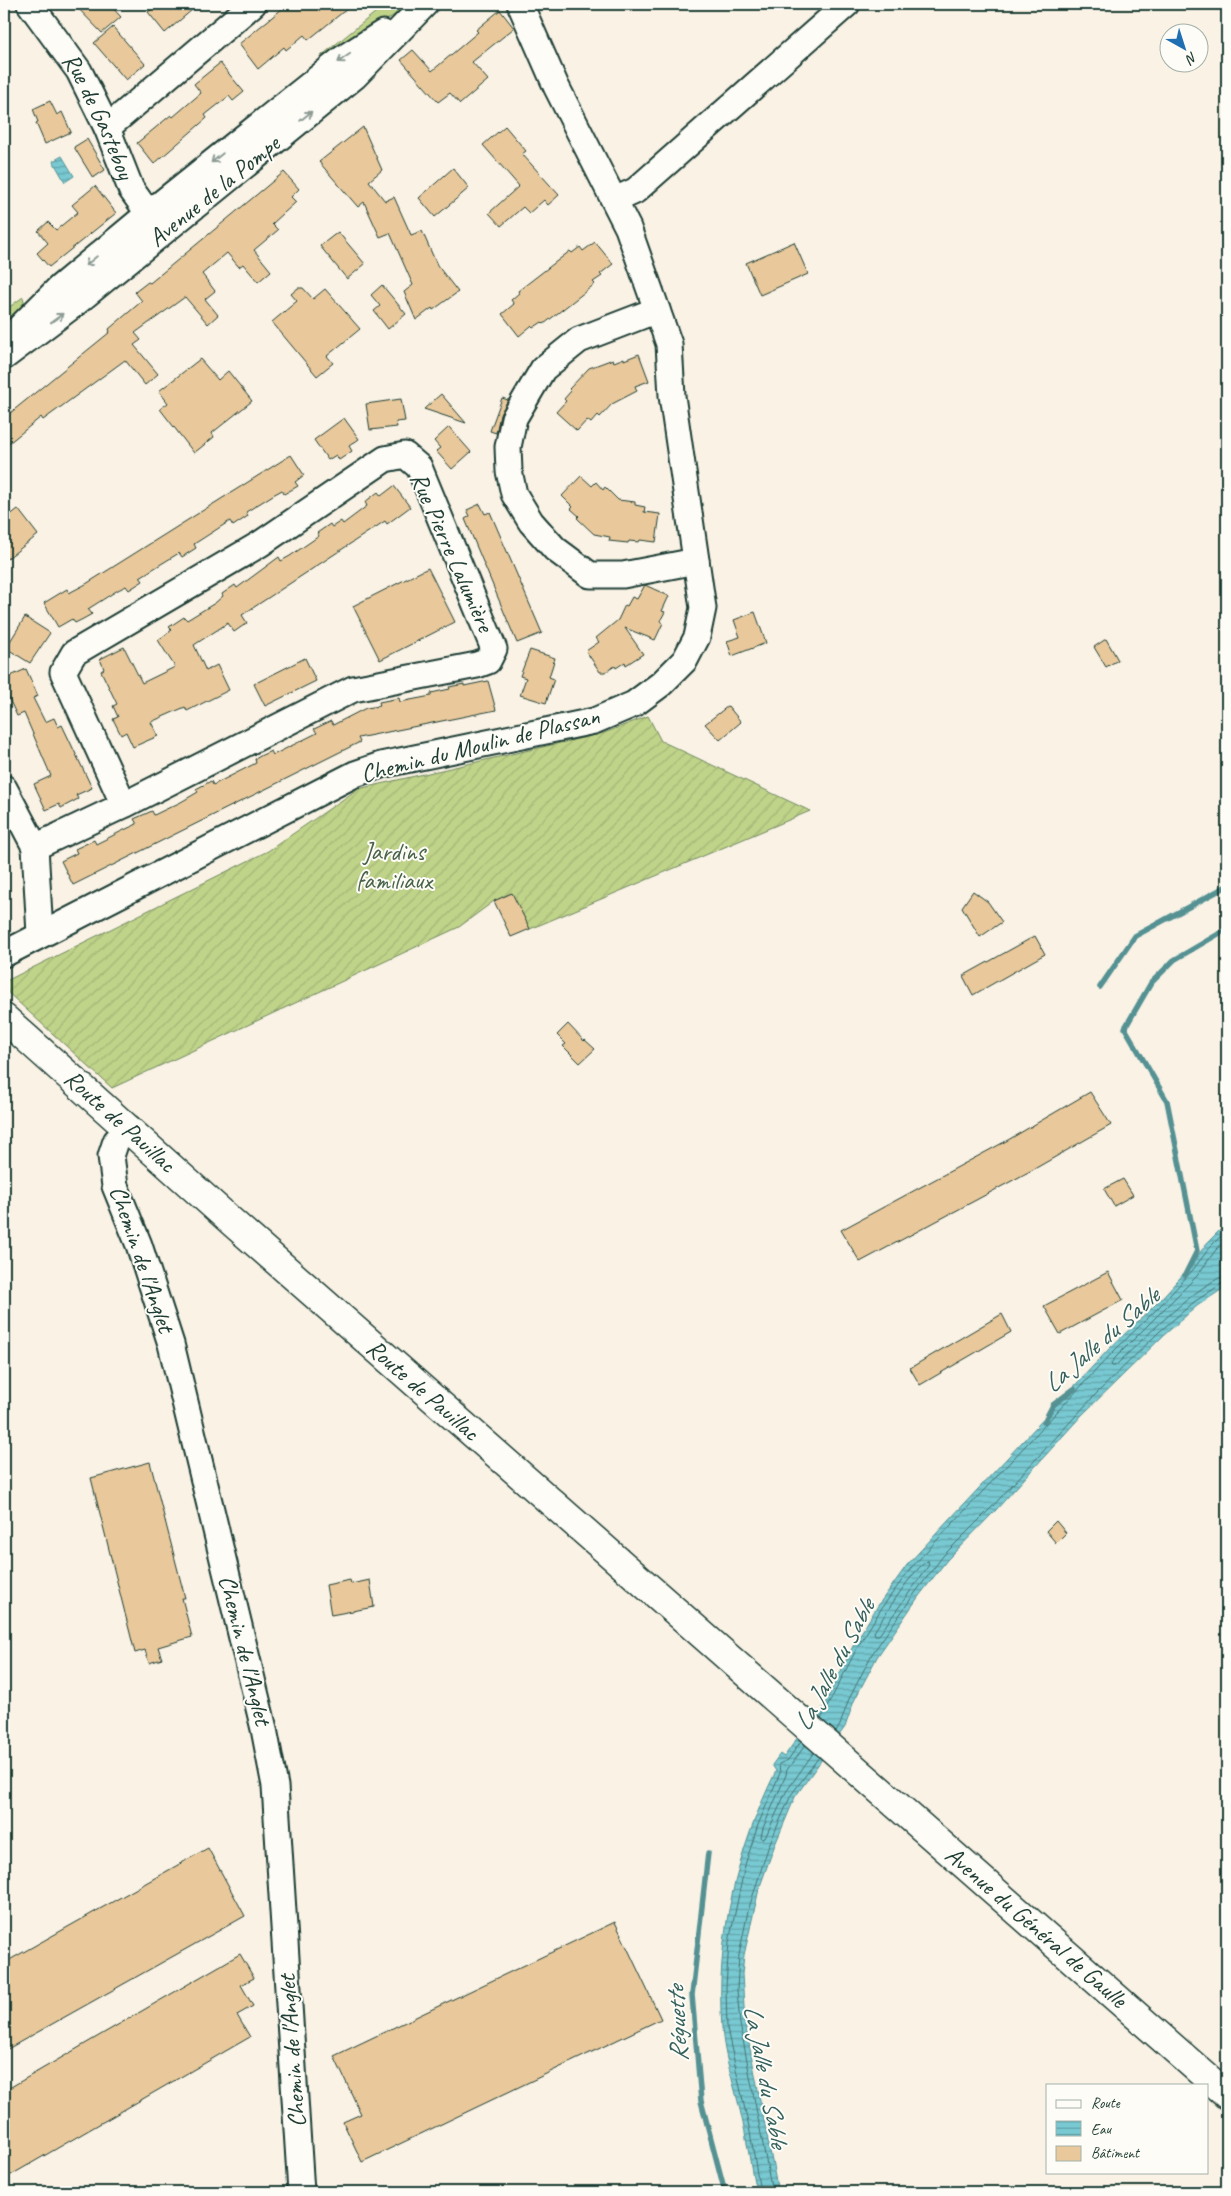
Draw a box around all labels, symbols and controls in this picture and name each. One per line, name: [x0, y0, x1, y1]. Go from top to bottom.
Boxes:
north arrow: [1158, 22, 1208, 72]
street label: Rue de Gasteboy: [55, 46, 142, 185]
text: N: [1181, 48, 1201, 69]
one-way arrow: [338, 53, 352, 63]
one-way arrow: [299, 111, 312, 122]
street label: Avenue de la Pompe: [142, 127, 288, 254]
one-way arrow: [211, 153, 224, 164]
one-way arrow: [85, 256, 98, 267]
one-way arrow: [50, 313, 64, 323]
street label: Rue Pierre Lalumière: [403, 467, 502, 638]
street label: Chemin du Moulin de Plassan: [357, 700, 603, 790]
park label: Jardins familiaux: [356, 836, 434, 897]
street label: Route de Pauillac: [57, 1062, 183, 1180]
street label: Chemin de l'Anglet: [102, 1181, 183, 1339]
water label: La Jalle du Sable: [1036, 1278, 1169, 1400]
street label: Route de Pauillac: [360, 1332, 487, 1448]
street label: Chemin de l'Anglet: [211, 1572, 280, 1731]
water label: La Jalle du Sable: [786, 1591, 884, 1736]
street label: Avenue du Général de Gaulle: [938, 1839, 1135, 2016]
street label: Chemin de l'Anglet: [271, 1971, 313, 2128]
water label: Réguette: [658, 1982, 695, 2062]
water label: La Jalle du Sable: [736, 2002, 797, 2153]
legend: [1046, 2084, 1208, 2174]
text: Route: [1091, 2094, 1121, 2113]
text: Eau: [1091, 2120, 1112, 2139]
text: Bâtiment: [1091, 2144, 1141, 2163]

